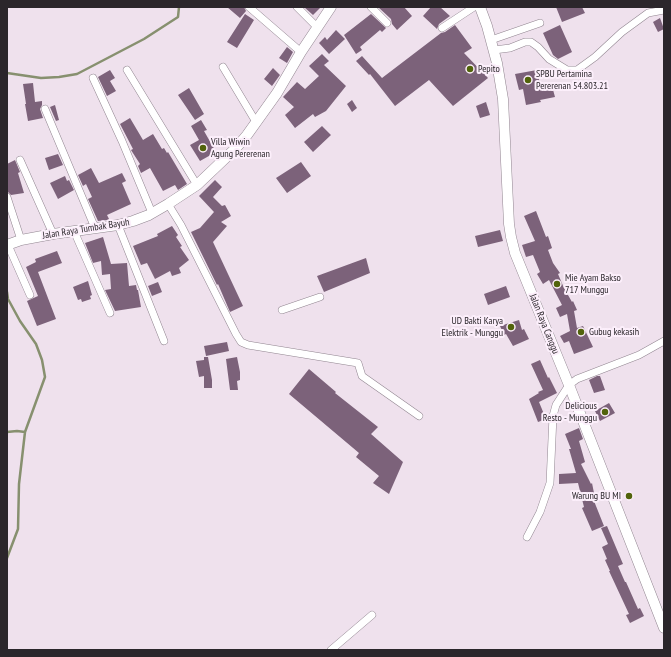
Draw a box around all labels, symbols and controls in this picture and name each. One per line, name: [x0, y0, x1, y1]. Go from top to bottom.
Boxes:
place label: Pepito: [478, 63, 500, 75]
marker: Pepito: [465, 64, 475, 74]
place label: SPBU Pertamina Pererenan 54.803.21: [536, 68, 608, 92]
marker: SPBU Pertamina Pererenan 54.803.21: [523, 75, 533, 85]
place label: Villa Wiwin Agung Pererenan: [211, 136, 270, 160]
marker: Villa Wiwin Agung Pererenan: [198, 143, 208, 153]
street label: Jalan Raya Tumbak Bayuh: [42, 216, 130, 242]
place label: Mie Ayam Bakso 717 Munggu: [565, 272, 621, 296]
marker: Mie Ayam Bakso 717 Munggu: [552, 279, 562, 289]
street label: Jalan Raya Canggu: [526, 292, 562, 356]
place label: UD Bakti Karya Elektrik - Munggu: [442, 315, 503, 338]
marker: UD Bakti Karya Elektrik - Munggu: [506, 322, 516, 332]
place label: Gubug kekasih: [589, 326, 639, 338]
marker: Gubug kekasih: [576, 327, 586, 337]
place label: Delicious Resto - Munggu: [543, 400, 597, 424]
marker: Delicious Resto - Munggu: [600, 407, 610, 417]
place label: Warung BU MI: [572, 490, 621, 502]
marker: Warung BU MI: [624, 491, 634, 501]

